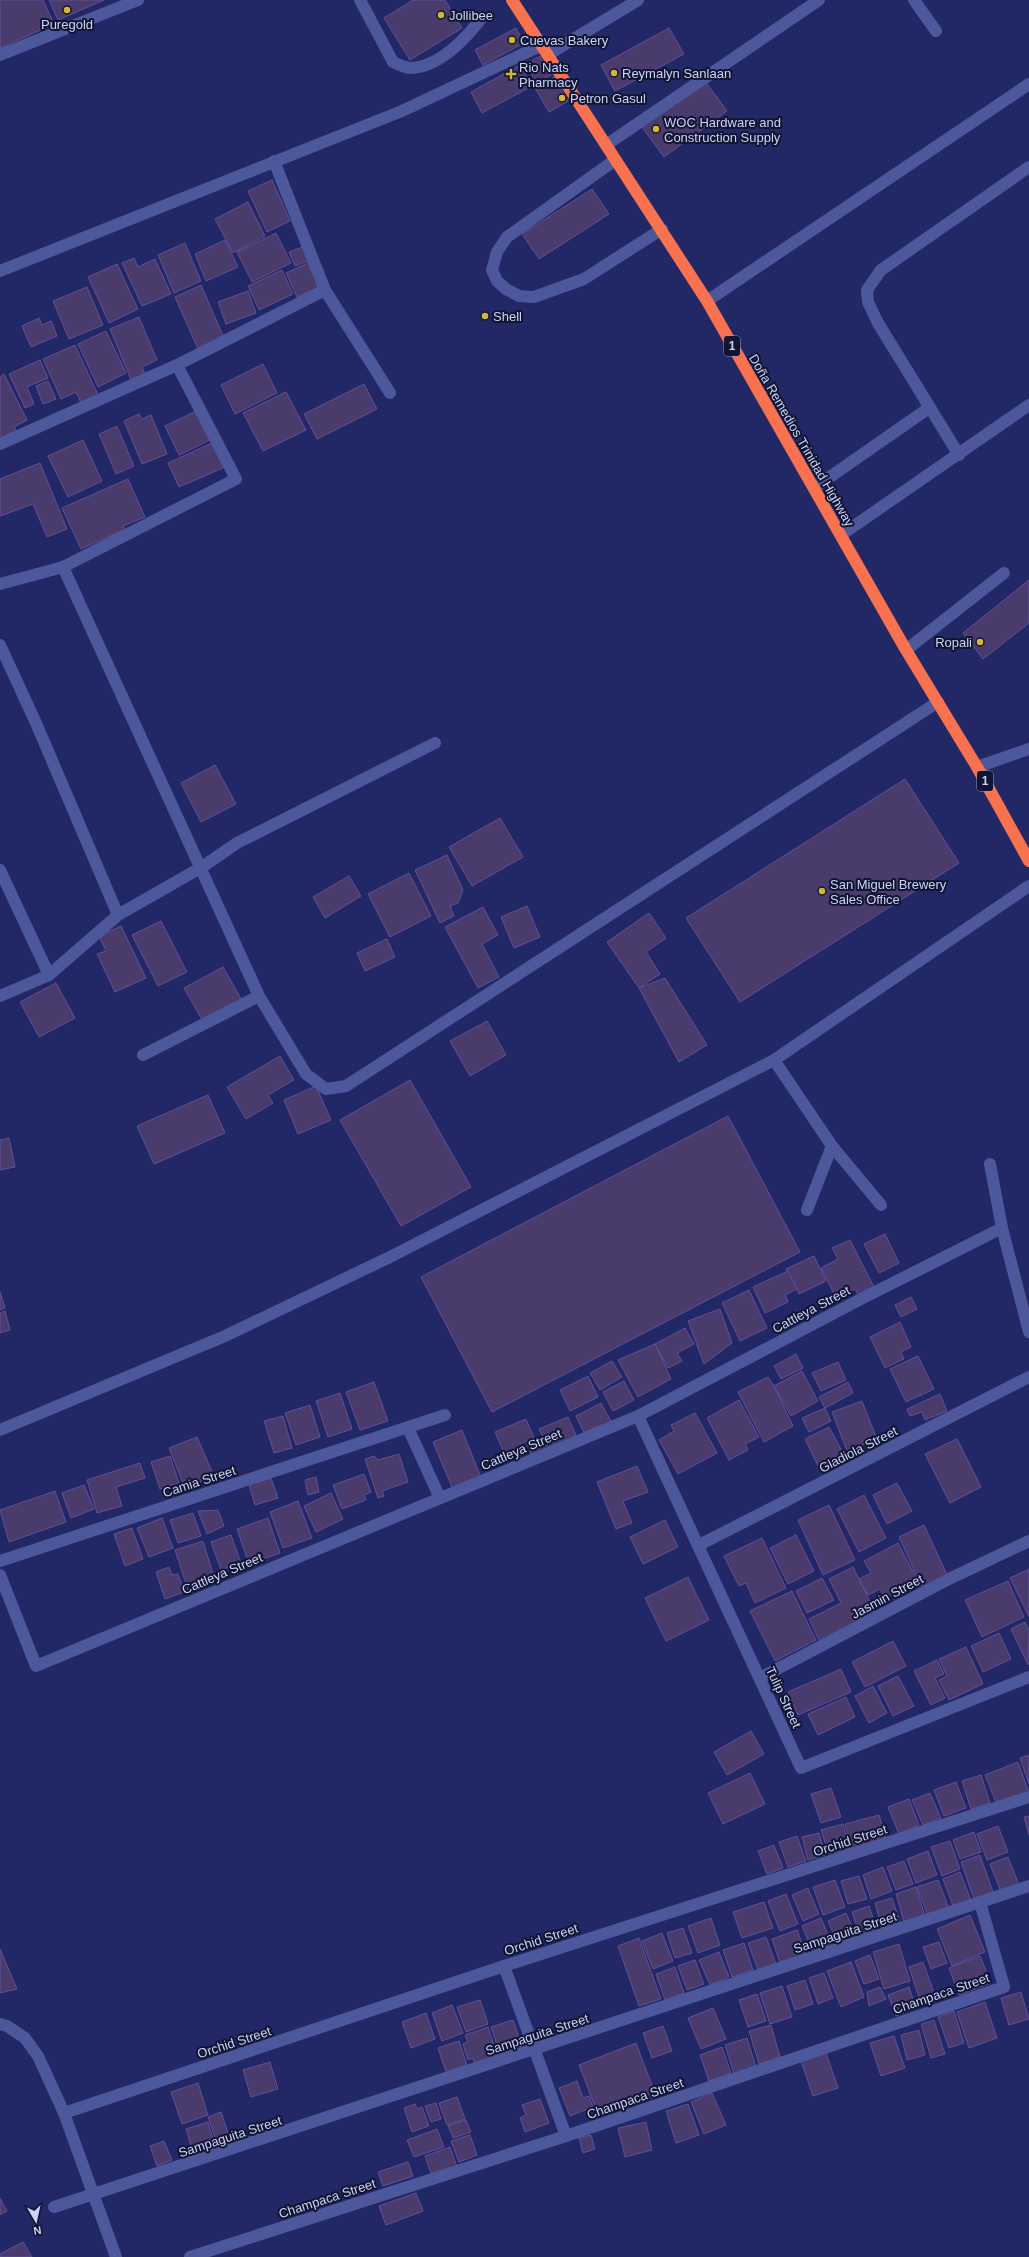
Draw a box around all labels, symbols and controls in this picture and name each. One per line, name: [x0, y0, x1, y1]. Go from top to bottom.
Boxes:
marker: Puregold: [62, 5, 72, 15]
place label: Jollibee: [449, 8, 493, 23]
marker: Jollibee: [436, 10, 446, 20]
place label: Puregold: [41, 17, 93, 32]
place label: Cuevas Bakery: [520, 33, 609, 48]
marker: Cuevas Bakery: [507, 35, 517, 45]
place label: Rio Nats Pharmacy: [519, 60, 578, 90]
place label: Reymalyn Sanlaan: [622, 66, 731, 81]
marker: Reymalyn Sanlaan: [609, 68, 619, 78]
marker: Rio Nats Pharmacy: [506, 69, 516, 79]
place label: Petron Gasul: [570, 91, 646, 106]
marker: Petron Gasul: [557, 93, 567, 103]
place label: WOC Hardware and Construction Supply: [664, 115, 781, 145]
marker: WOC Hardware and Construction Supply: [651, 124, 661, 134]
place label: Shell: [493, 309, 522, 324]
marker: Shell: [480, 311, 490, 321]
road number: 1: [724, 336, 740, 356]
street label: Doña Remedios Trinidad Highway: [746, 351, 857, 530]
place label: Ropali: [935, 635, 972, 650]
marker: Ropali: [975, 637, 985, 647]
road number: 1: [977, 771, 993, 791]
place label: San Miguel Brewery Sales Office: [830, 877, 947, 907]
marker: San Miguel Brewery Sales Office: [817, 886, 827, 896]
street label: Cattleya Street: [770, 1282, 853, 1336]
street label: Gladiola Street: [817, 1423, 900, 1476]
street label: Cattleya Street: [479, 1426, 564, 1473]
street label: Camia Street: [161, 1463, 238, 1500]
street label: Cattleya Street: [180, 1550, 265, 1597]
street label: Jasmin Street: [849, 1571, 926, 1622]
street label: Tulip Street: [763, 1664, 804, 1731]
street label: Orchid Street: [811, 1821, 889, 1859]
street label: Sampaguita Street: [792, 1909, 899, 1956]
street label: Orchid Street: [502, 1920, 580, 1958]
street label: Champaca Street: [891, 1970, 992, 2017]
street label: Sampaguita Street: [484, 2011, 591, 2058]
street label: Orchid Street: [195, 2023, 273, 2061]
street label: Champaca Street: [585, 2075, 686, 2122]
street label: Sampaguita Street: [177, 2113, 284, 2160]
street label: Champaca Street: [277, 2176, 378, 2221]
north arrow: [16, 2201, 56, 2241]
text: N: [33, 2224, 42, 2237]

